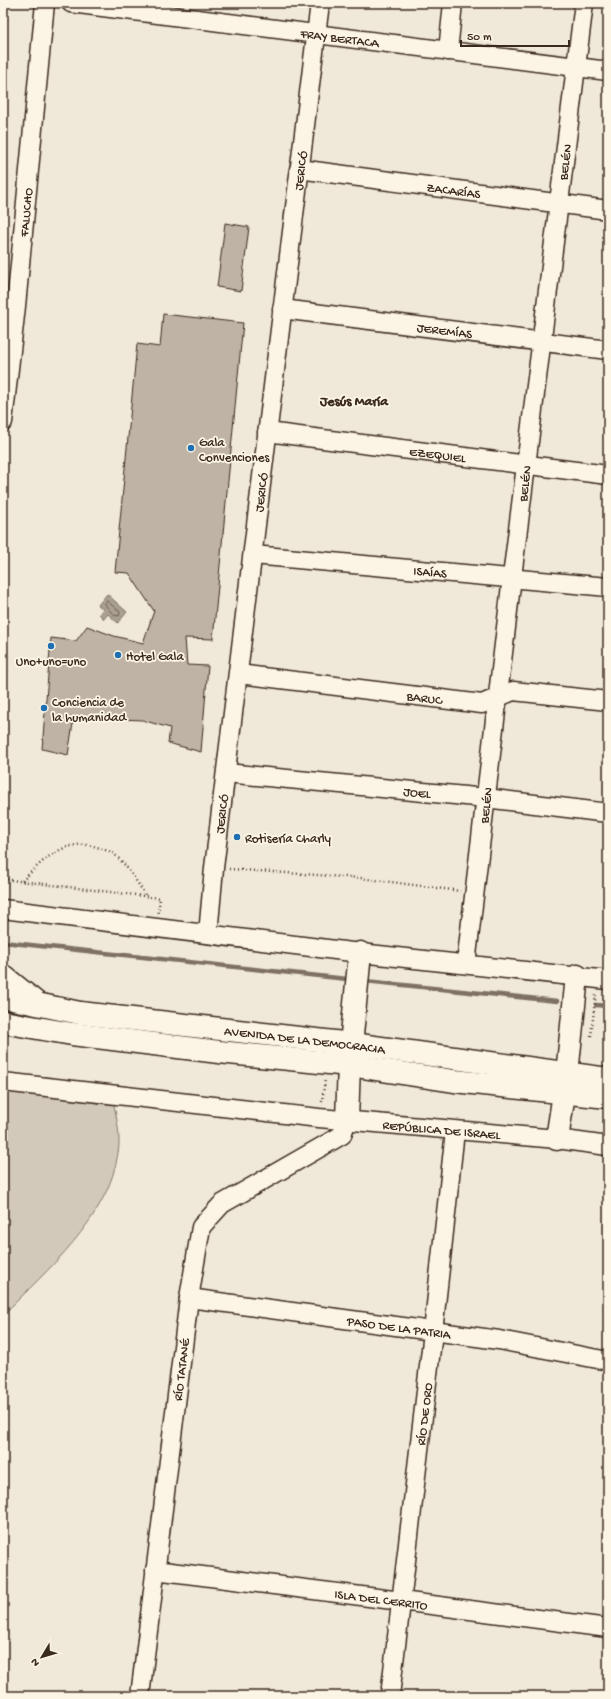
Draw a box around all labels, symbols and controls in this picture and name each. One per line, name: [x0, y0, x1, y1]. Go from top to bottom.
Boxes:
scale bar: [461, 22, 569, 48]
street label: FRAY BERTACA: [298, 27, 381, 52]
text: 50 m: [467, 31, 492, 45]
street label: BELÉN: [557, 143, 576, 182]
street label: JERICÓ: [292, 150, 312, 191]
street label: ZACARÍAS: [425, 181, 482, 203]
street label: FALUCHO: [18, 187, 37, 238]
street label: JEREMÍAS: [416, 321, 474, 343]
district label: Jesús María: [319, 394, 389, 411]
place label: Gala Convenciones: [199, 436, 270, 466]
marker: Gala Convenciones: [186, 443, 196, 453]
street label: EZEQUIEL: [408, 445, 468, 467]
street label: BELÉN: [516, 465, 536, 504]
street label: JERICÓ: [253, 472, 272, 513]
street label: ISAÍAS: [413, 564, 448, 583]
marker: Uno+uno=uno: [46, 641, 56, 651]
marker: Hotel Gala: [113, 650, 123, 660]
place label: Hotel Gala: [126, 650, 184, 665]
place label: Uno+uno=uno: [16, 655, 87, 670]
street label: BARUC: [405, 690, 444, 709]
place label: Conciencia de la humanidad: [52, 696, 128, 726]
marker: Conciencia de la humanidad: [39, 703, 49, 713]
street label: JOEL: [402, 785, 433, 803]
street label: BELÉN: [478, 787, 497, 825]
street label: JERICÓ: [213, 793, 233, 835]
marker: Rotisería Charly: [232, 832, 242, 842]
place label: Rotisería Charly: [245, 832, 332, 847]
street label: AVENIDA DE LA DEMOCRACIA: [223, 1024, 387, 1059]
street label: REPÚBLICA DE ISRAEL: [382, 1119, 502, 1144]
street label: PASO DE LA PATRIA: [345, 1314, 453, 1344]
street label: RÍO TATANÉ: [171, 1337, 194, 1402]
street label: RÍO DE ORO: [414, 1382, 437, 1446]
street label: ISLA DEL CERRITO: [333, 1588, 429, 1614]
north arrow: [22, 1637, 62, 1677]
text: N: [29, 1655, 43, 1668]

